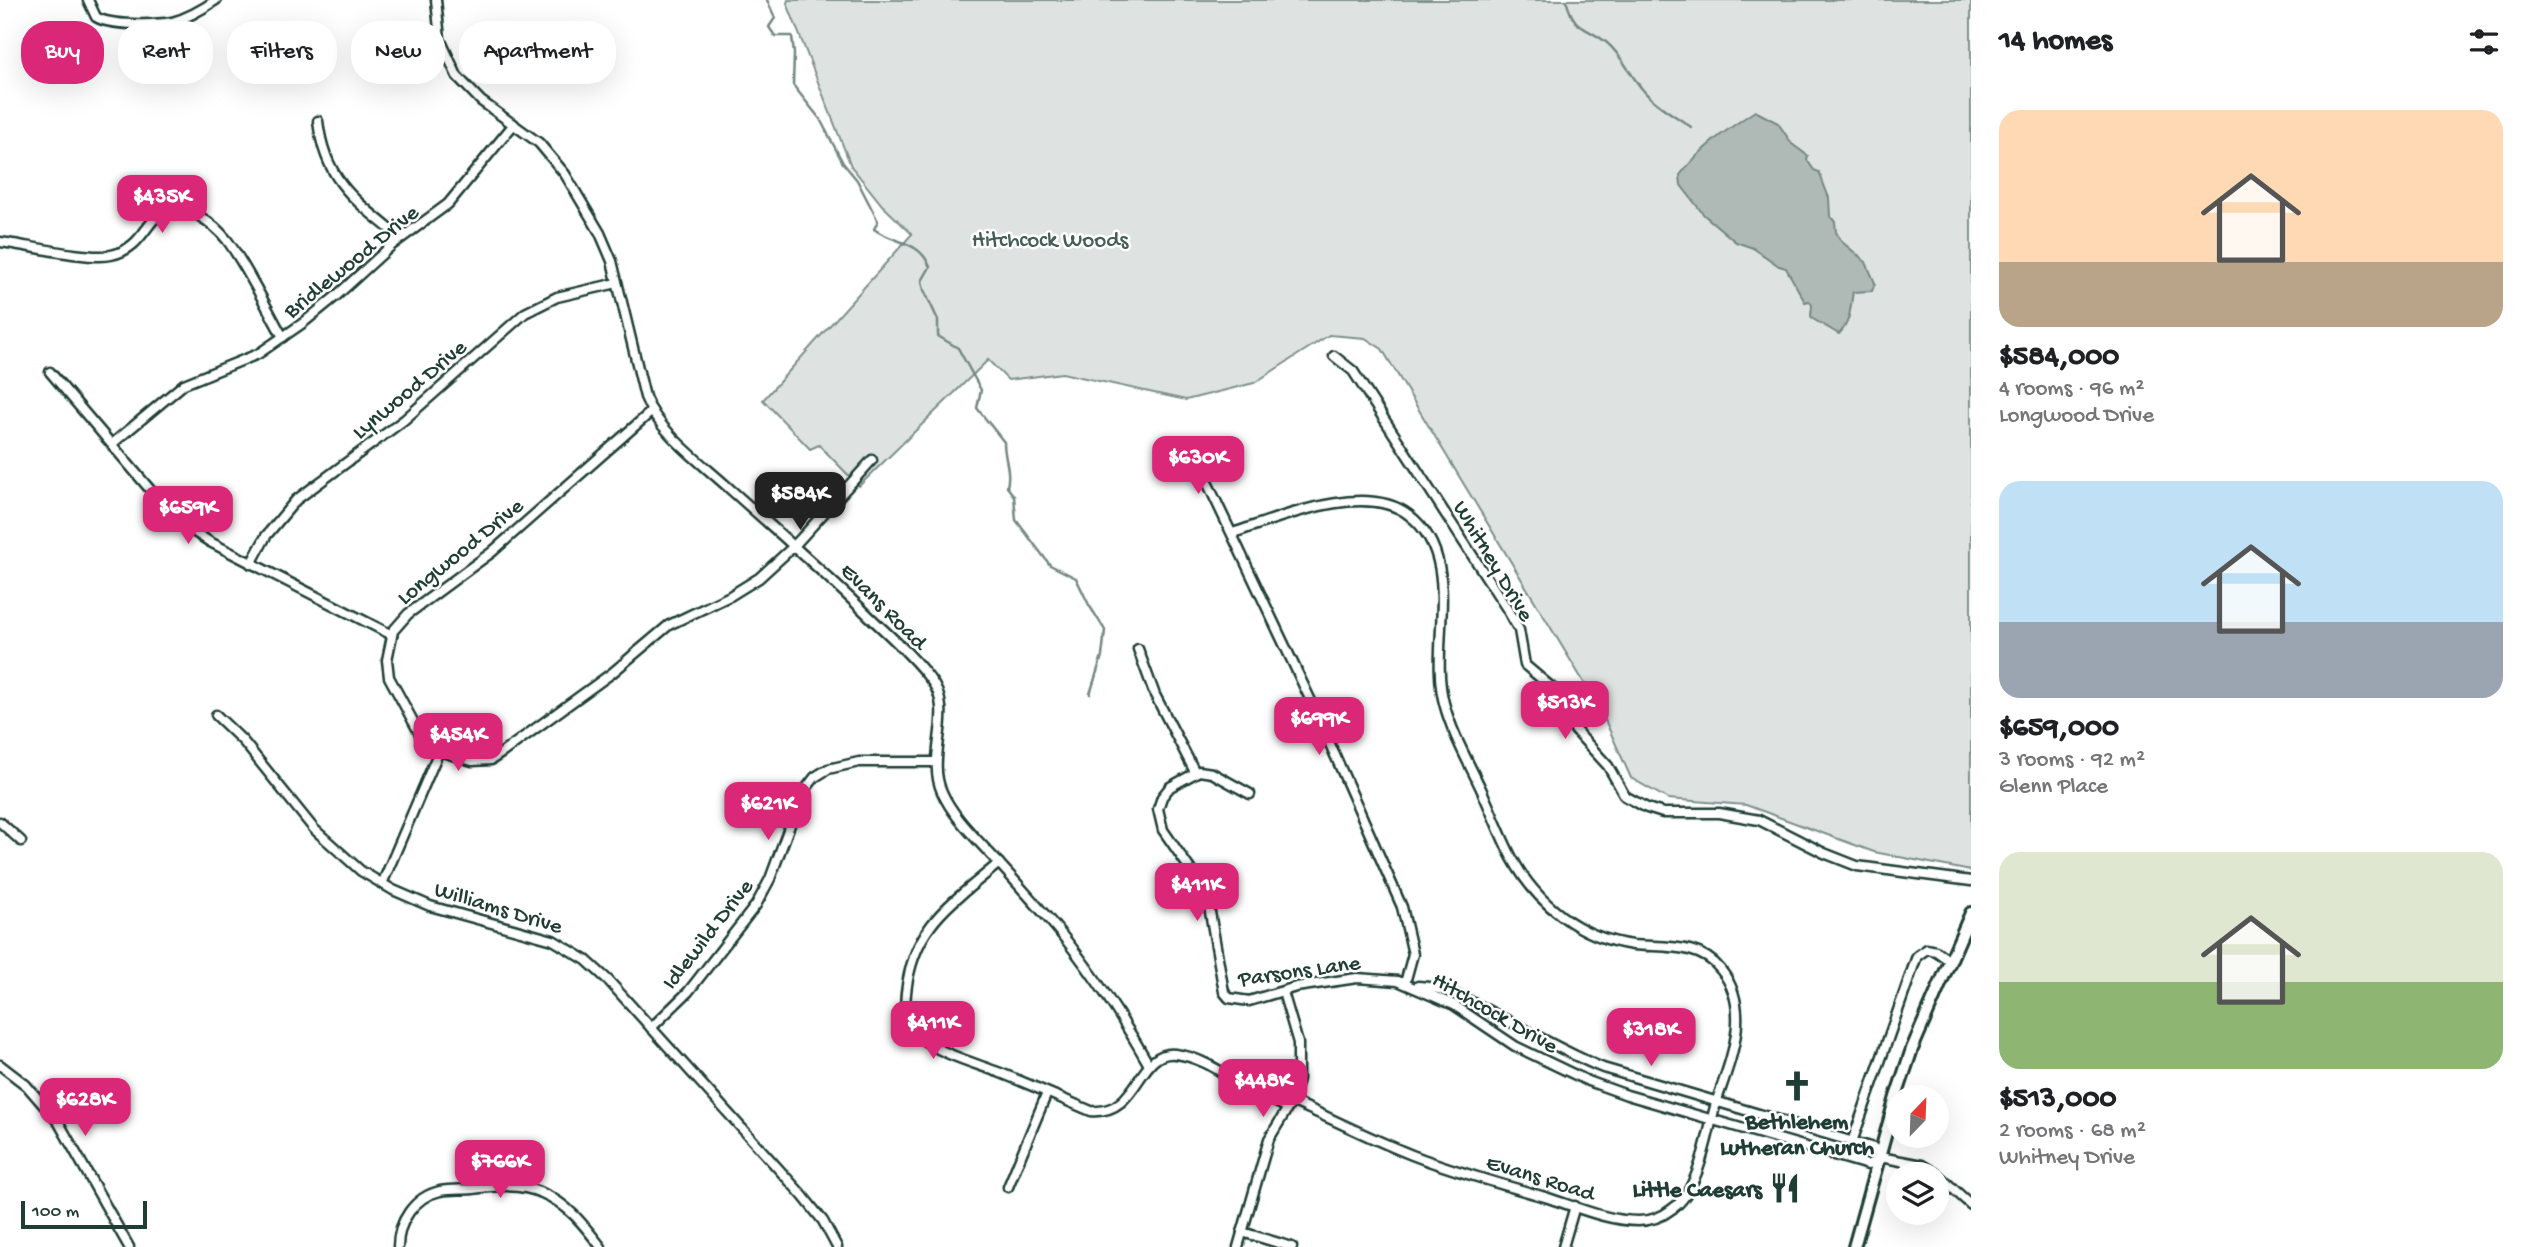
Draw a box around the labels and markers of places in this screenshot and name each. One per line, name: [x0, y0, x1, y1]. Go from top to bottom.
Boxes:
pin: $435K: [113, 176, 211, 235]
pin: $630K: [1149, 436, 1247, 496]
pin: $584K: [751, 472, 849, 532]
pin: $659K: [139, 486, 237, 546]
pin: $513K: [1516, 682, 1614, 741]
pin: $699K: [1270, 698, 1368, 757]
pin: $454K: [409, 714, 507, 773]
pin: $621K: [719, 782, 817, 842]
pin: $411K: [1148, 864, 1246, 923]
pin: $411K: [884, 1002, 982, 1061]
pin: $318K: [1602, 1009, 1700, 1068]
pin: $448K: [1214, 1060, 1312, 1119]
church icon: Bethlehem Lutheran Church: [1780, 1069, 1814, 1103]
pin: $628K: [36, 1078, 134, 1138]
place label: Bethlehem Lutheran Church: [1720, 1110, 1875, 1163]
pin: $766K: [451, 1140, 549, 1200]
restaurant icon: Little Caesars: [1768, 1171, 1802, 1205]
place label: Little Caesars: [1632, 1178, 1764, 1205]

